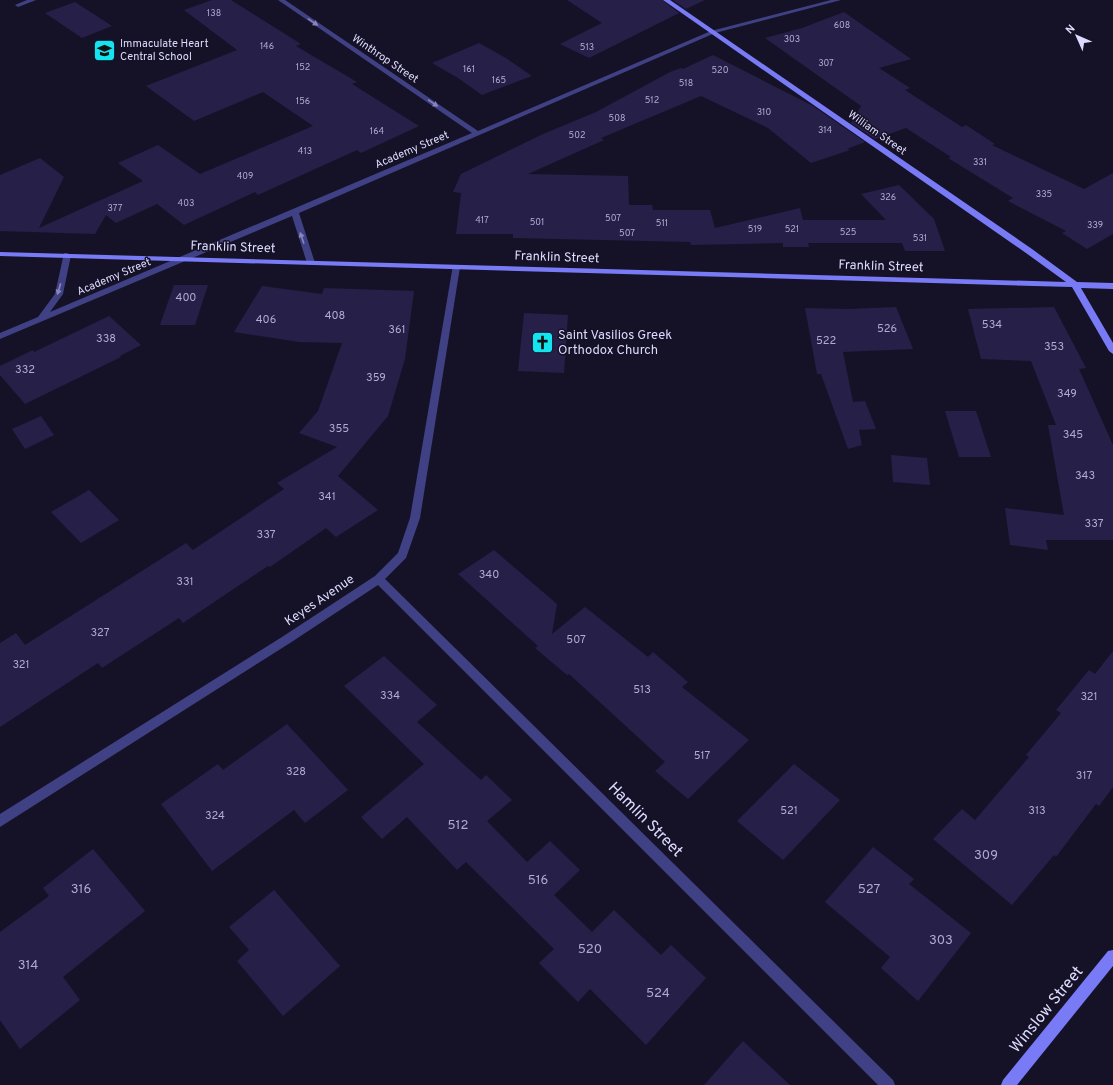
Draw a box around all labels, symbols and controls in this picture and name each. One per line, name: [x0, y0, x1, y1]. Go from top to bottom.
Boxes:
house number: 138: [207, 8, 221, 19]
north arrow: [1057, 16, 1097, 56]
one-way arrow: [308, 18, 319, 26]
house number: 608: [834, 20, 850, 31]
text: N: [1063, 22, 1078, 37]
street label: Winthrop Street: [349, 32, 421, 86]
house number: 303: [784, 34, 800, 45]
school or university icon: Immaculate Heart Central School: [91, 37, 117, 63]
place label: Immaculate Heart Central School: [120, 37, 209, 64]
house number: 146: [260, 41, 274, 52]
house number: 513: [580, 42, 594, 53]
house number: 307: [818, 58, 834, 69]
house number: 152: [296, 62, 310, 73]
house number: 161: [463, 64, 475, 75]
house number: 520: [712, 65, 729, 76]
house number: 165: [492, 75, 506, 86]
house number: 518: [679, 78, 693, 89]
house number: 512: [645, 95, 659, 106]
house number: 156: [296, 96, 310, 107]
one-way arrow: [427, 99, 438, 107]
house number: 310: [757, 107, 771, 118]
street label: William Street: [845, 108, 909, 158]
house number: 508: [609, 113, 625, 124]
house number: 314: [818, 125, 832, 136]
house number: 164: [370, 126, 385, 137]
street label: Academy Street: [373, 128, 451, 172]
house number: 502: [569, 130, 585, 141]
house number: 413: [298, 146, 312, 157]
house number: 331: [973, 157, 987, 168]
house number: 409: [237, 171, 253, 182]
house number: 335: [1036, 189, 1052, 200]
house number: 326: [880, 192, 896, 203]
house number: 403: [178, 198, 194, 209]
house number: 377: [107, 203, 123, 214]
house number: 507: [605, 213, 621, 224]
house number: 417: [475, 215, 489, 226]
house number: 501: [530, 217, 544, 228]
house number: 511: [656, 218, 668, 229]
house number: 339: [1087, 220, 1103, 231]
house number: 519: [748, 224, 762, 235]
house number: 521: [785, 224, 799, 235]
house number: 525: [840, 227, 856, 238]
house number: 507: [619, 228, 635, 239]
one-way arrow: [299, 231, 305, 243]
house number: 531: [913, 233, 927, 244]
street label: Franklin Street: [190, 239, 276, 257]
street label: Franklin Street: [514, 249, 600, 267]
street label: Academy Street: [75, 255, 153, 299]
street label: Franklin Street: [838, 258, 924, 276]
one-way arrow: [56, 284, 62, 296]
house number: 400: [176, 291, 196, 305]
house number: 408: [325, 309, 345, 323]
house number: 406: [256, 313, 276, 327]
house number: 534: [982, 318, 1002, 332]
house number: 526: [877, 322, 897, 336]
house number: 361: [388, 323, 406, 337]
place label: Saint Vasilios Greek Orthodox Church: [558, 328, 672, 359]
church icon: Saint Vasilios Greek Orthodox Church: [530, 330, 556, 356]
house number: 338: [96, 332, 116, 346]
house number: 522: [816, 334, 836, 348]
house number: 353: [1044, 340, 1064, 354]
house number: 332: [15, 363, 35, 377]
house number: 359: [366, 371, 386, 385]
house number: 349: [1057, 387, 1077, 401]
house number: 355: [329, 422, 349, 436]
house number: 345: [1063, 428, 1083, 442]
house number: 343: [1075, 469, 1095, 483]
house number: 341: [318, 490, 336, 504]
house number: 337: [1085, 517, 1104, 531]
house number: 337: [257, 528, 276, 542]
house number: 340: [479, 568, 499, 582]
street label: Keyes Avenue: [282, 572, 358, 630]
house number: 331: [176, 575, 194, 589]
house number: 327: [91, 626, 110, 640]
house number: 507: [566, 633, 586, 647]
house number: 321: [12, 658, 30, 672]
house number: 513: [633, 683, 651, 697]
house number: 334: [380, 689, 400, 703]
house number: 321: [1080, 690, 1098, 704]
house number: 517: [694, 749, 711, 763]
house number: 328: [286, 765, 306, 779]
house number: 317: [1076, 769, 1092, 783]
street label: Hamlin Street: [603, 778, 687, 862]
house number: 521: [780, 804, 798, 818]
house number: 313: [1028, 804, 1046, 818]
house number: 324: [205, 809, 225, 823]
house number: 512: [448, 818, 468, 834]
house number: 309: [974, 848, 998, 864]
house number: 516: [528, 873, 548, 889]
house number: 316: [71, 882, 91, 898]
house number: 527: [858, 882, 881, 898]
house number: 303: [929, 933, 953, 949]
house number: 520: [578, 942, 602, 958]
house number: 314: [18, 958, 38, 974]
street label: Winslow Street: [1006, 962, 1088, 1058]
house number: 524: [646, 986, 670, 1002]

